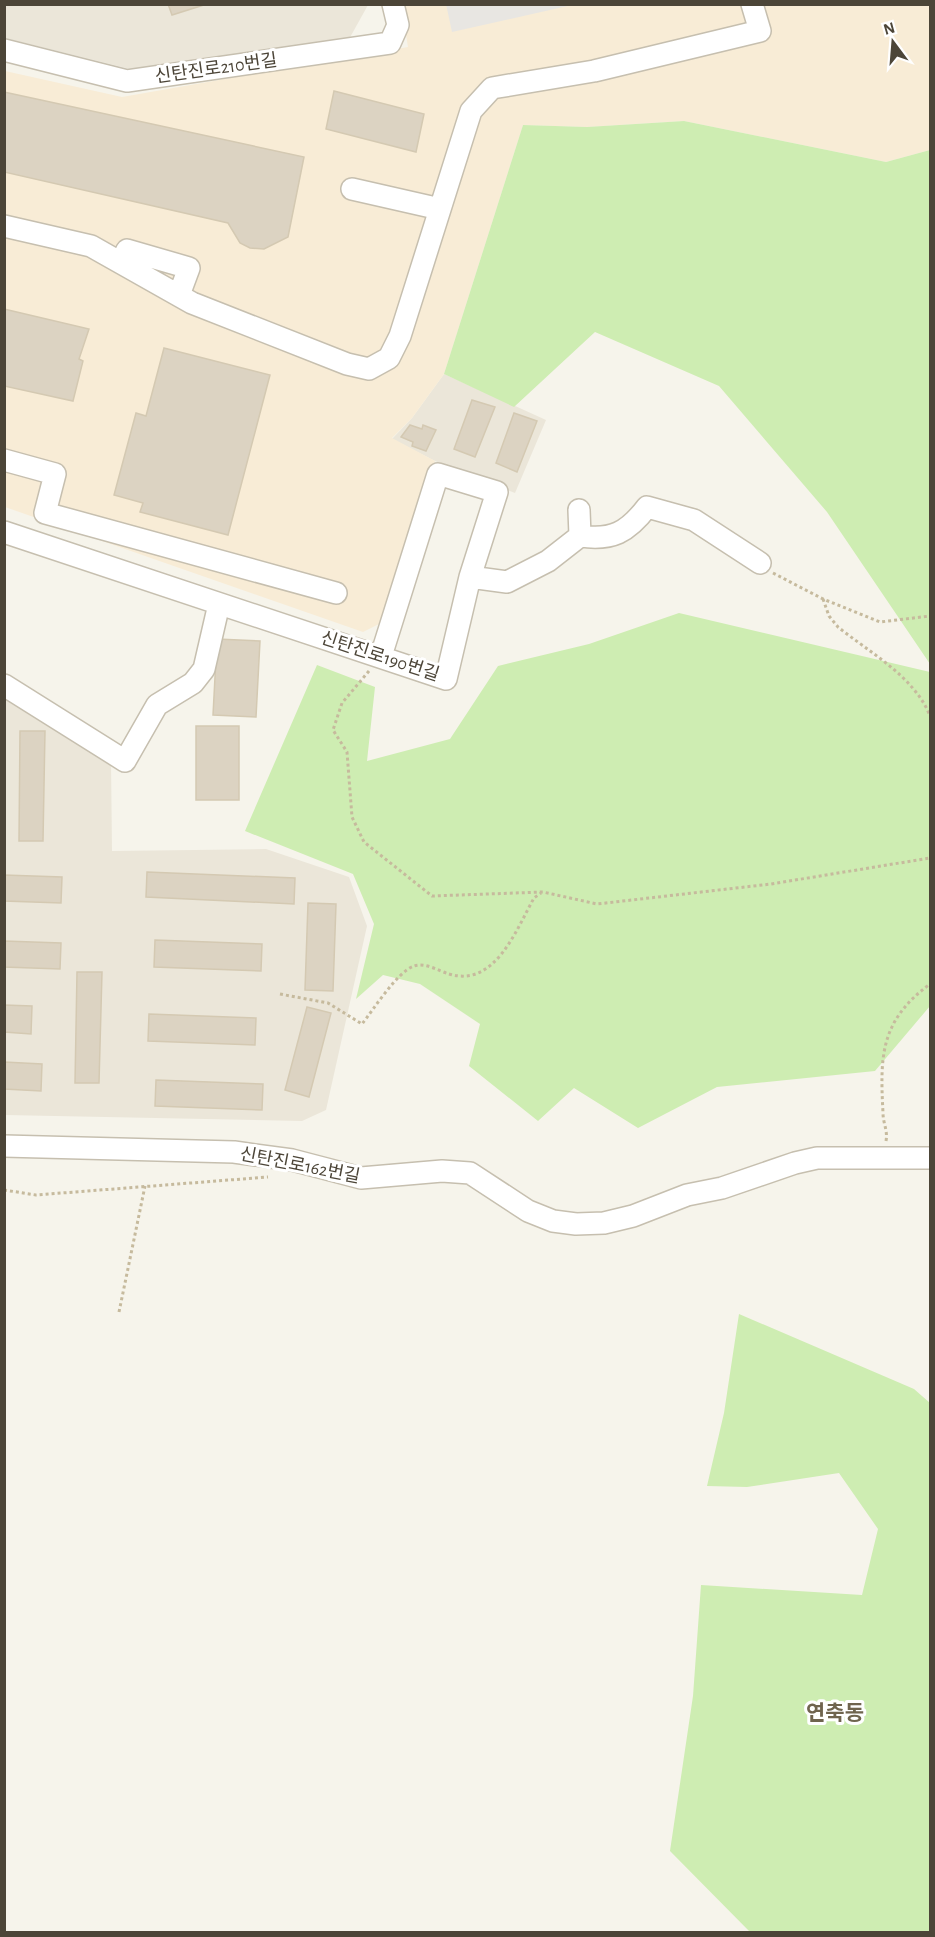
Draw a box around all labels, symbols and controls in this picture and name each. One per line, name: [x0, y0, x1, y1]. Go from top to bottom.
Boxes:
north arrow: [863, 12, 923, 72]
text: N: [882, 19, 897, 38]
street label: 신탄진로210번길: [154, 50, 278, 86]
street label: 신탄진로190번길: [318, 627, 442, 685]
street label: 신탄진로162번길: [238, 1144, 362, 1186]
district label: 연축동: [806, 1702, 864, 1724]

